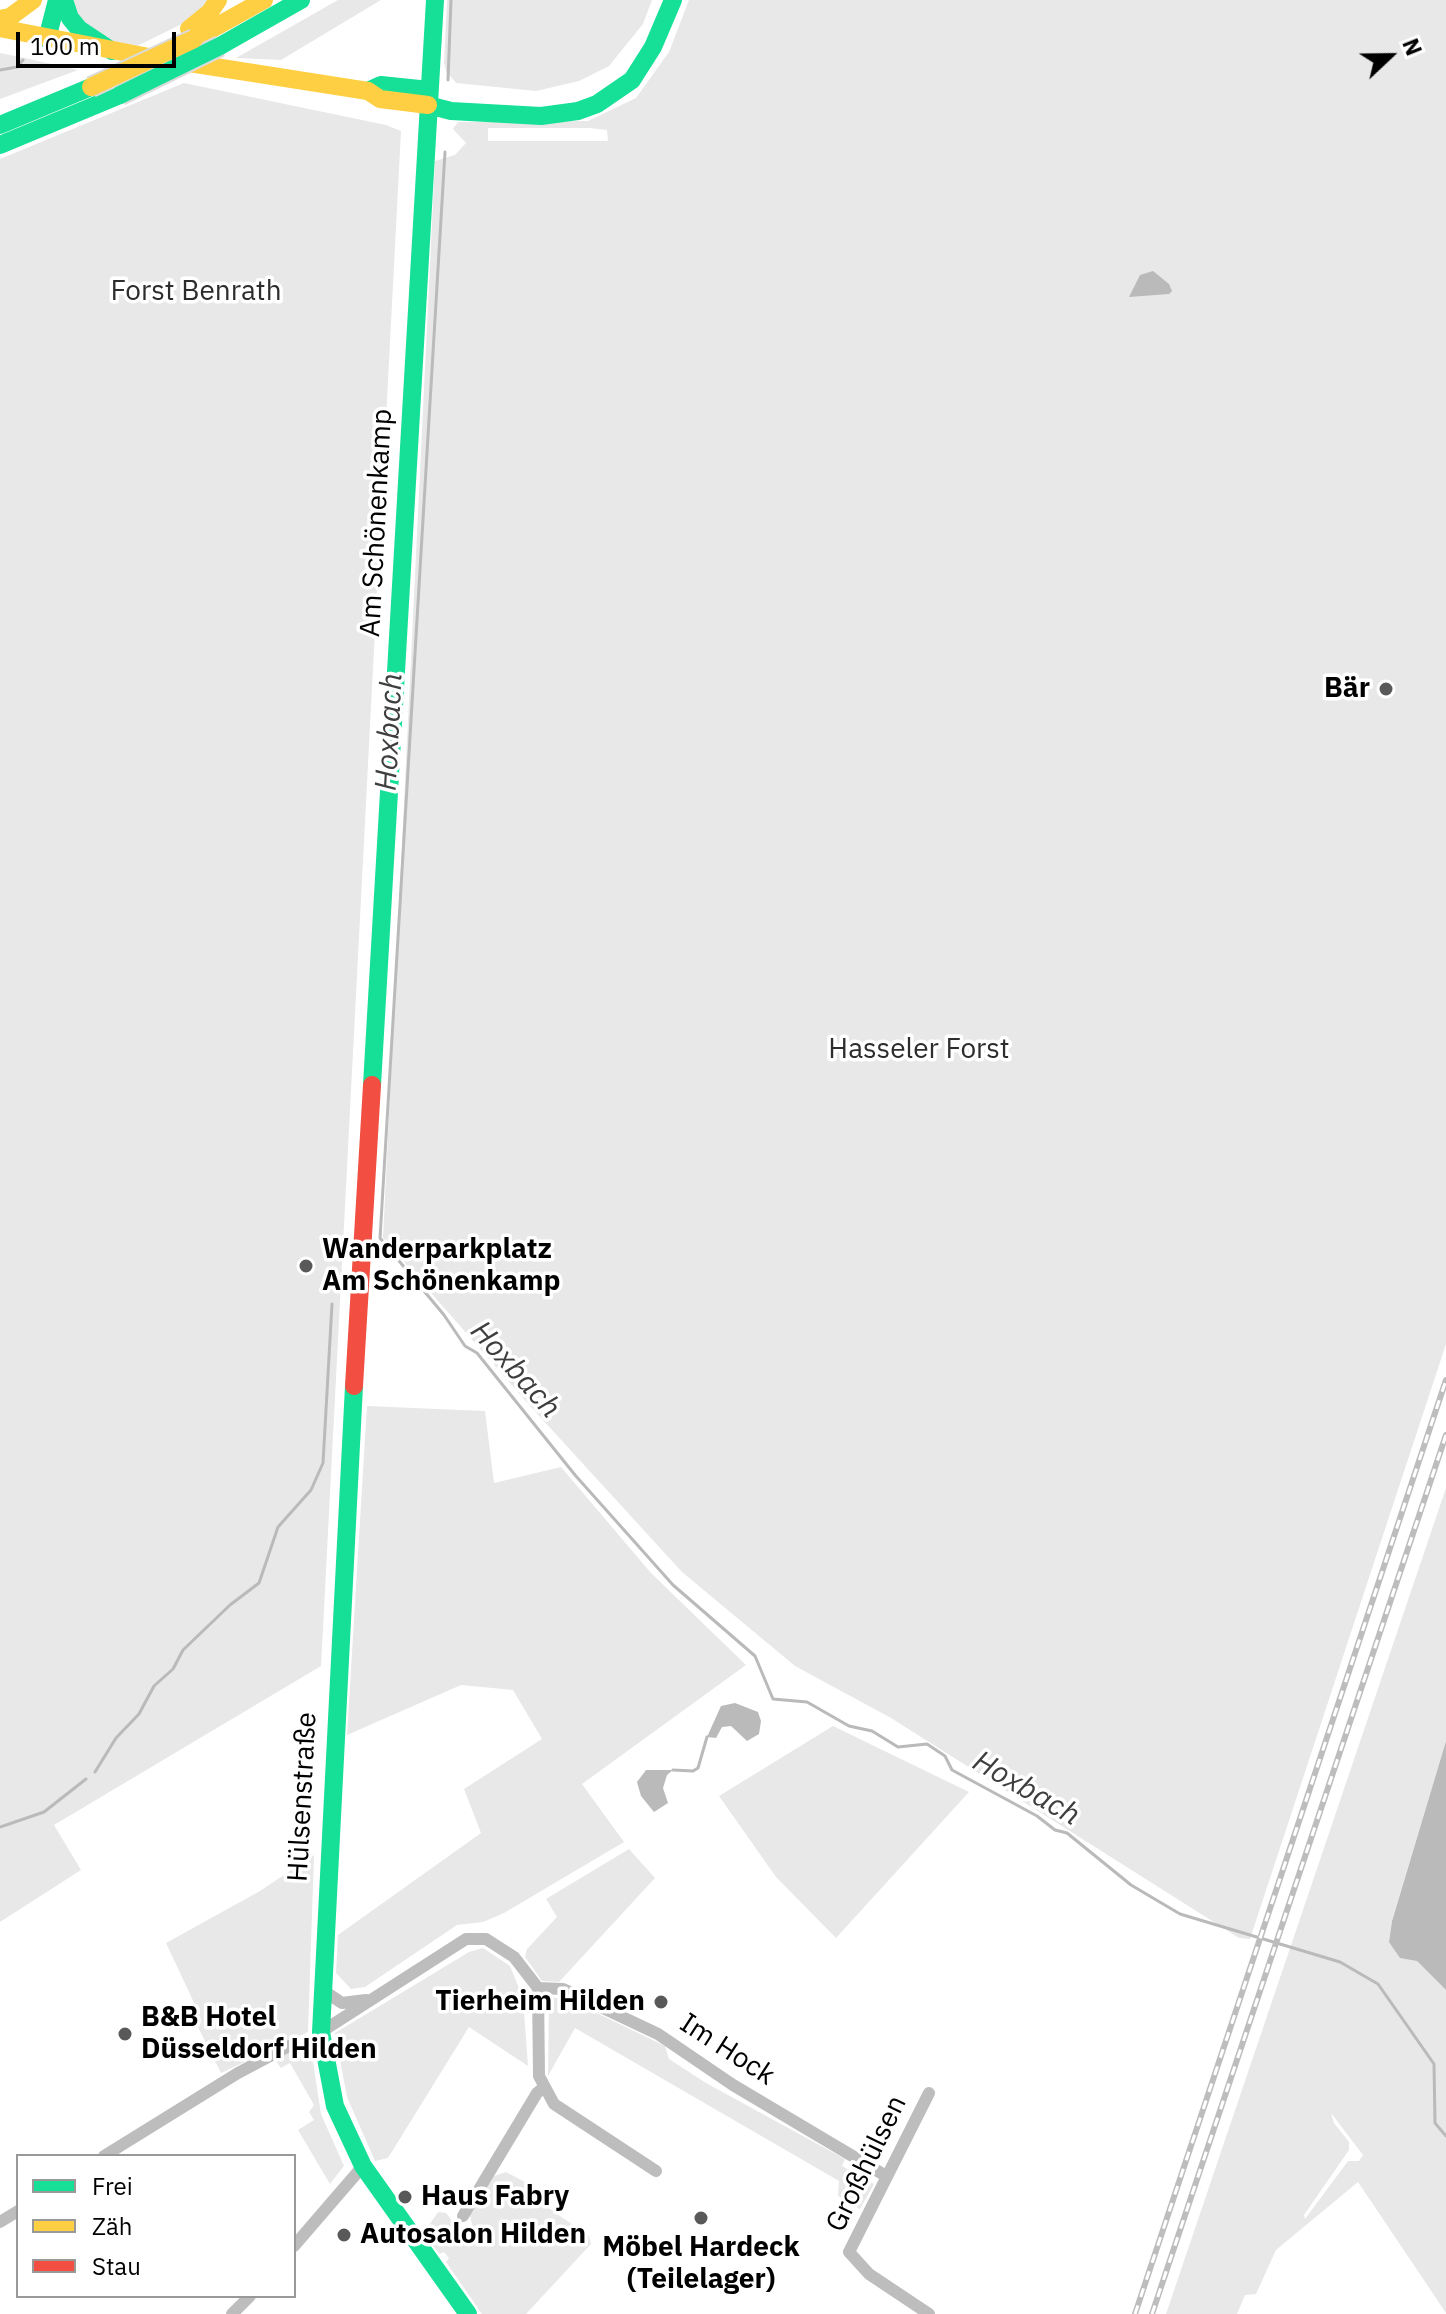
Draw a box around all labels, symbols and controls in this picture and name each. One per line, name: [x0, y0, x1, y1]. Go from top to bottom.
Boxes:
scale bar: [20, 16, 180, 66]
north arrow: [1350, 16, 1430, 96]
text: 100 m: [30, 30, 100, 62]
text: N: [1396, 34, 1429, 60]
park label: Forst Benrath: [110, 275, 282, 309]
street label: Am Schönenkamp: [354, 408, 400, 638]
water label: Hoxbach: [369, 672, 411, 792]
place label: Bär: [1324, 672, 1370, 706]
marker: Bär: [1377, 680, 1395, 698]
park label: Hasseler Forst: [828, 1033, 1010, 1067]
place label: Wanderparkplatz Am Schönenkamp: [322, 1233, 561, 1299]
marker: Wanderparkplatz Am Schönenkamp: [297, 1257, 315, 1275]
water label: Hoxbach: [462, 1314, 568, 1426]
street label: Hülsenstraße: [282, 1711, 324, 1883]
water label: Hoxbach: [966, 1744, 1086, 1834]
place label: Tierheim Hilden: [435, 1985, 645, 2019]
marker: Tierheim Hilden: [652, 1993, 670, 2011]
place label: B&B Hotel Düsseldorf Hilden: [141, 2001, 377, 2067]
street label: Im Hock: [673, 2007, 781, 2093]
marker: B&B Hotel Düsseldorf Hilden: [116, 2025, 134, 2043]
street label: Großhülsen: [820, 2090, 914, 2238]
legend: [16, 2154, 296, 2298]
text: Frei: [92, 2170, 133, 2202]
place label: Haus Fabry: [421, 2180, 569, 2214]
marker: Haus Fabry: [396, 2188, 414, 2206]
marker: Möbel Hardeck (Teilelager): [692, 2209, 710, 2227]
text: Zäh: [92, 2210, 132, 2242]
place label: Autosalon Hilden: [360, 2218, 586, 2252]
marker: Autosalon Hilden: [335, 2226, 353, 2244]
place label: Möbel Hardeck (Teilelager): [602, 2231, 800, 2297]
text: Stau: [92, 2250, 141, 2282]

